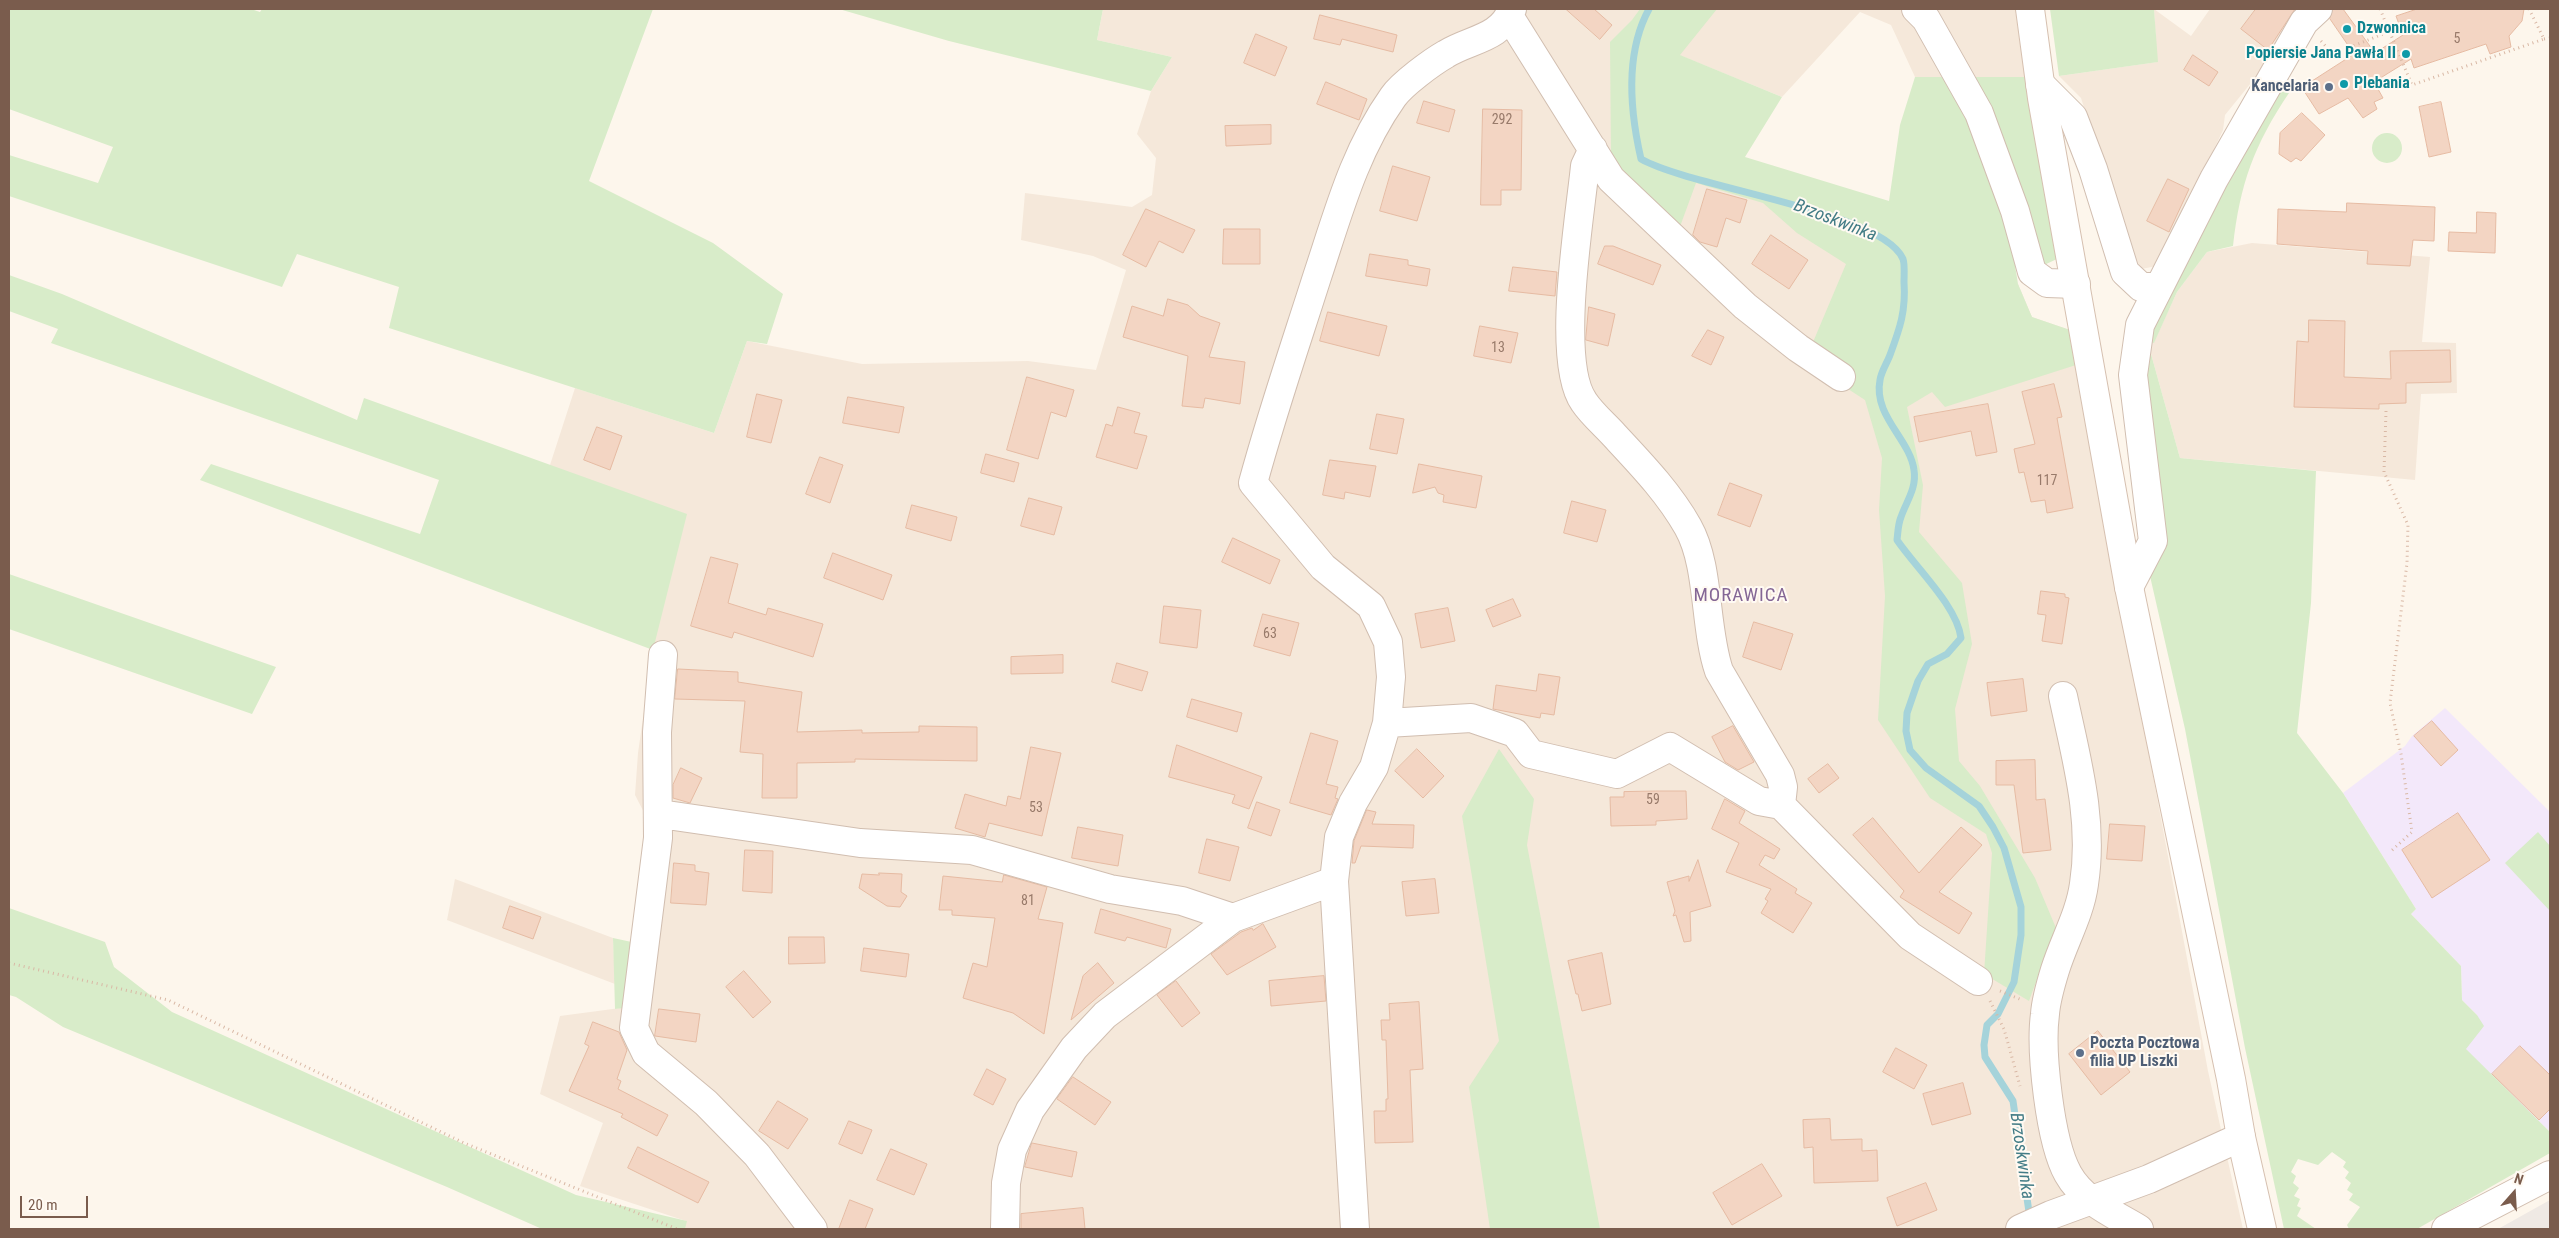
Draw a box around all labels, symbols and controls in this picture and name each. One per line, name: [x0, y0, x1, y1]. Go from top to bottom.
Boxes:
place label: Dzwonnica: [2357, 19, 2426, 39]
marker: Dzwonnica: [2341, 23, 2353, 35]
house number: 5: [2454, 31, 2460, 47]
place label: Popiersie Jana Pawła II: [2246, 44, 2396, 64]
marker: Popiersie Jana Pawła II: [2400, 48, 2412, 60]
place label: Plebania: [2354, 74, 2410, 94]
place label: Kancelaria: [2251, 77, 2319, 97]
marker: Plebania: [2338, 78, 2350, 90]
marker: Kancelaria: [2323, 81, 2335, 93]
house number: 292: [1492, 112, 1512, 128]
water label: Brzoskwinka: [1791, 195, 1879, 247]
house number: 13: [1491, 340, 1505, 356]
house number: 117: [2037, 473, 2057, 489]
district label: MORAWICA: [1692, 585, 1790, 607]
house number: 63: [1263, 626, 1277, 642]
house number: 59: [1646, 792, 1660, 808]
house number: 53: [1029, 800, 1043, 816]
house number: 81: [1021, 893, 1035, 909]
place label: Poczta Pocztowa filia UP Liszki: [2090, 1034, 2200, 1072]
marker: Poczta Pocztowa filia UP Liszki: [2074, 1047, 2086, 1059]
water label: Brzoskwinka: [2004, 1111, 2038, 1201]
north arrow: [2489, 1168, 2539, 1218]
text: N: [2512, 1170, 2526, 1188]
scale bar: [22, 1186, 90, 1218]
text: 20 m: [28, 1196, 58, 1214]

